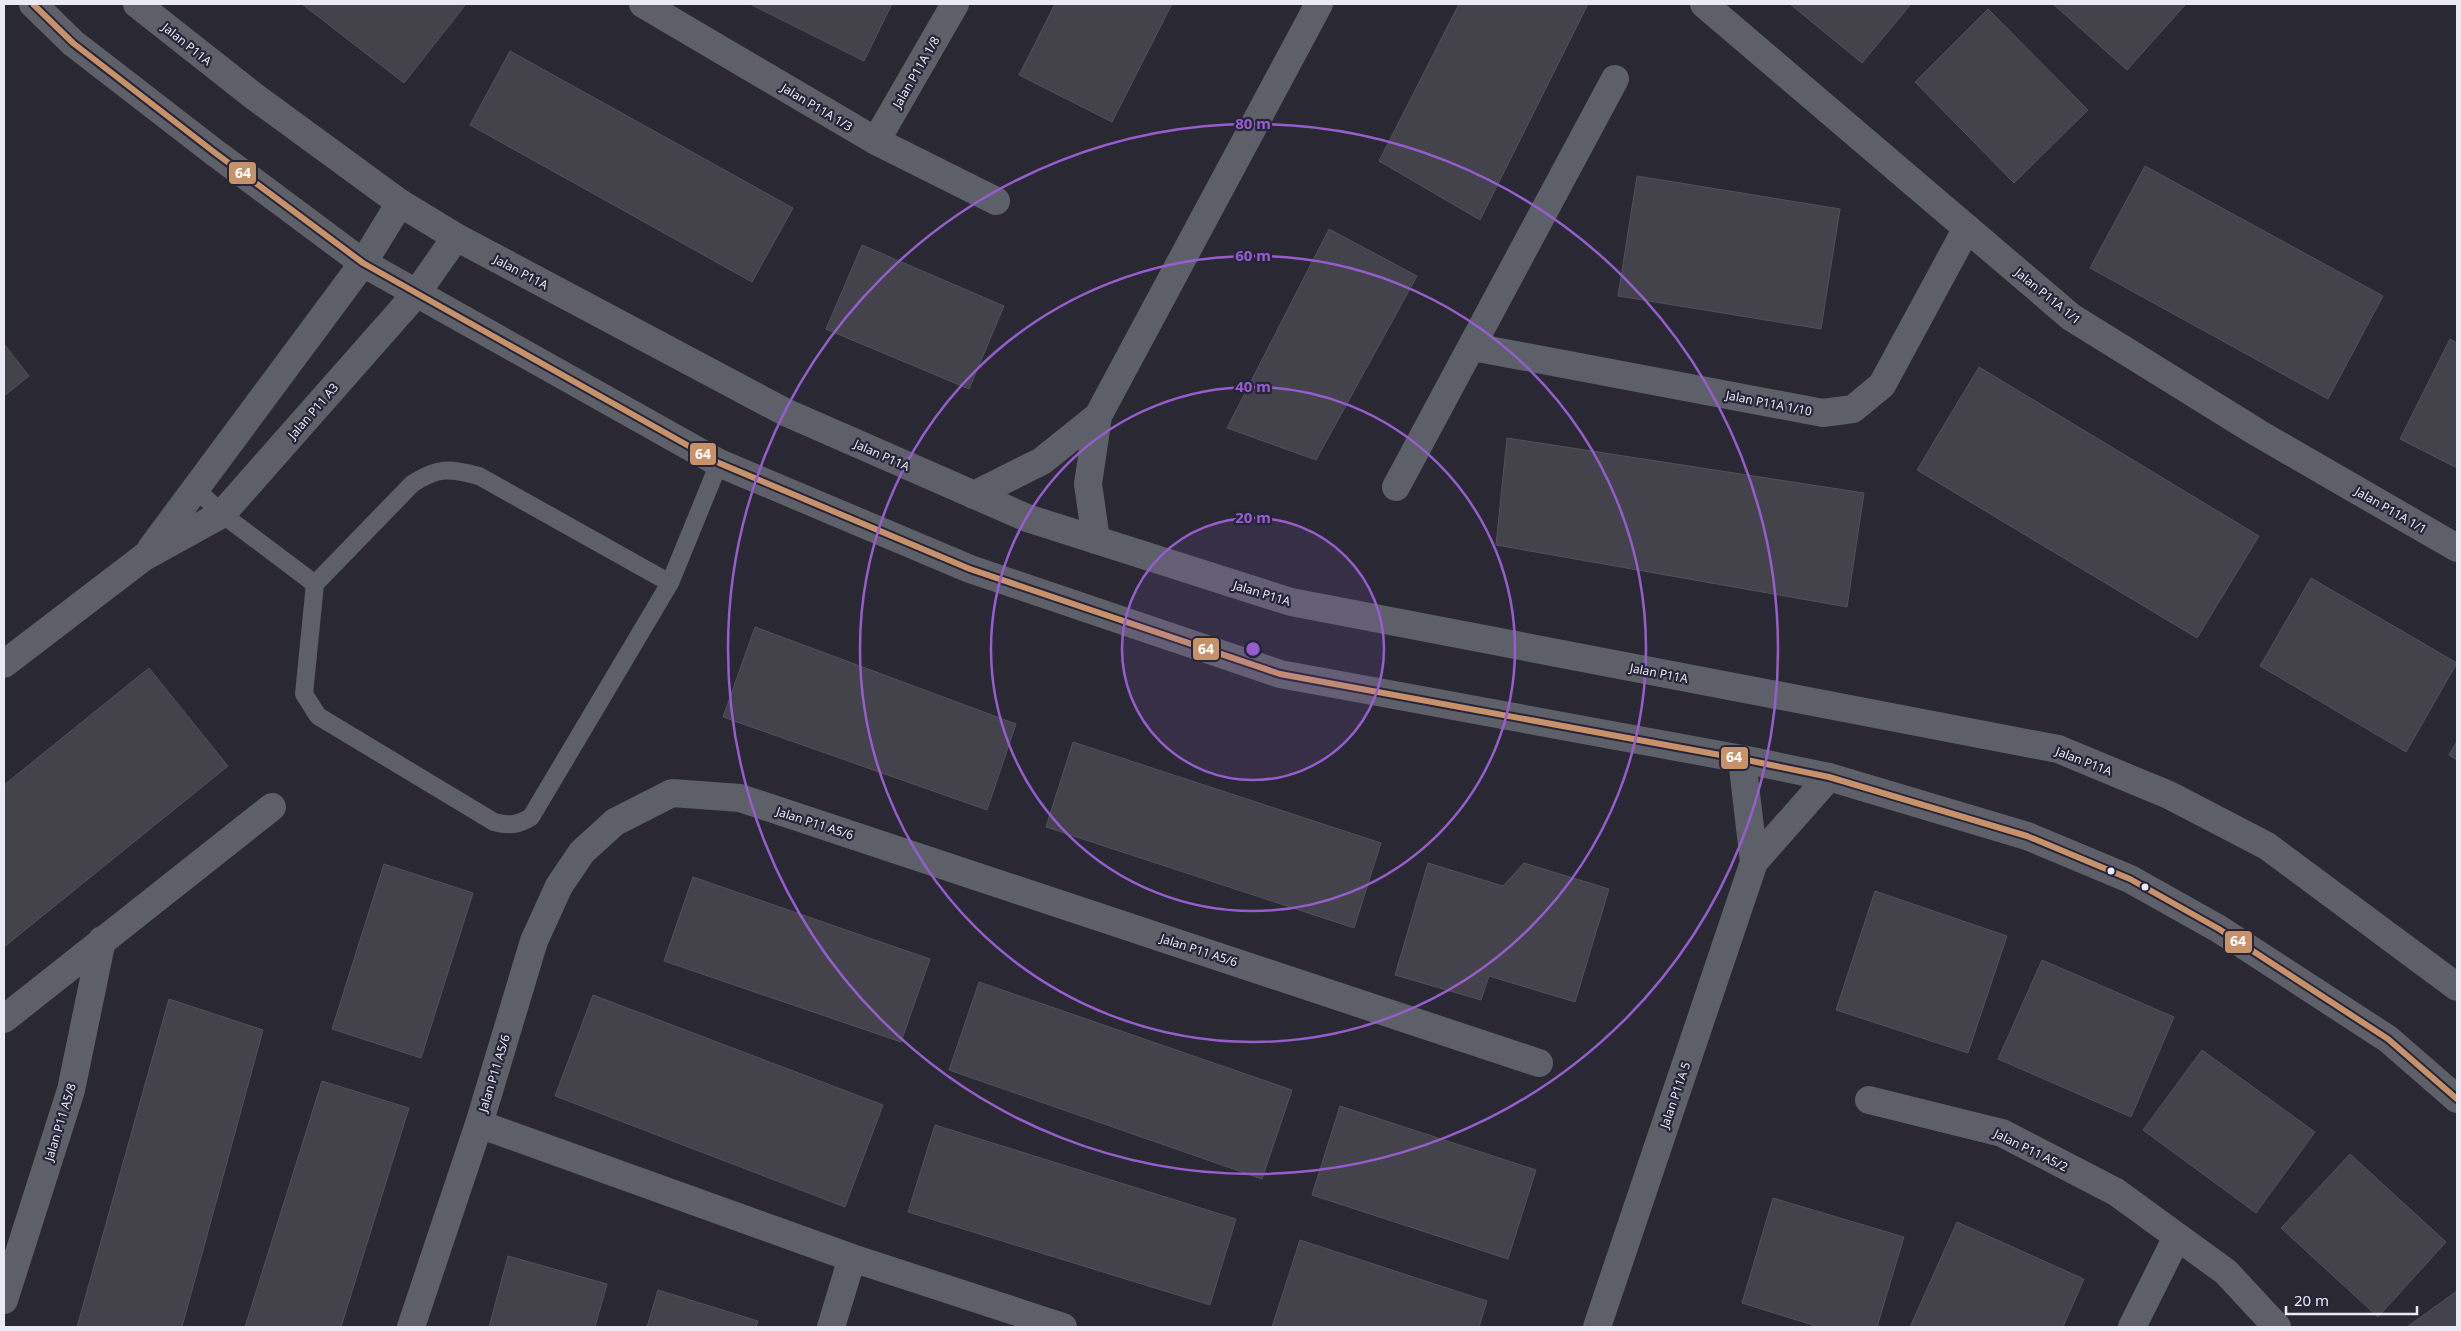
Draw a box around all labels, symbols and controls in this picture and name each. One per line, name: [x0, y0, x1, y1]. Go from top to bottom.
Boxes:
street label: Jalan P11A: [158, 18, 216, 69]
street label: Jalan P11A 1/8: [888, 33, 944, 112]
street label: Jalan P11A 1/3: [777, 79, 856, 135]
text: 80 m: [1235, 113, 1271, 133]
line badge: 64: [228, 161, 257, 185]
text: 64: [235, 163, 251, 182]
text: 60 m: [1235, 245, 1271, 265]
street label: Jalan P11A: [490, 250, 551, 294]
street label: Jalan P11A 1/1: [2011, 263, 2085, 328]
text: 40 m: [1235, 376, 1271, 396]
street label: Jalan P11 A3: [283, 379, 342, 443]
street label: Jalan P11A 1/10: [1724, 386, 1814, 420]
street label: Jalan P11A: [851, 435, 913, 475]
line badge: 64: [689, 442, 717, 466]
text: 64: [695, 444, 711, 463]
street label: Jalan P11A 1/1: [2351, 482, 2430, 537]
text: 20 m: [1235, 507, 1271, 527]
street label: Jalan P11A: [1230, 576, 1293, 610]
line badge: 64: [1192, 637, 1220, 661]
text: 64: [1198, 639, 1214, 658]
centre of rings: [1244, 640, 1262, 658]
street label: Jalan P11A: [1627, 659, 1690, 687]
street label: Jalan P11A: [2052, 742, 2115, 780]
line badge: 64: [1720, 746, 1749, 770]
text: 64: [1726, 747, 1742, 766]
street label: Jalan P11 A5/6: [773, 802, 856, 844]
unlabelled marker: [2106, 866, 2116, 876]
unlabelled marker: [2140, 882, 2150, 892]
street label: Jalan P11 A5/6: [1157, 929, 1240, 971]
line badge: 64: [2224, 930, 2253, 954]
text: 64: [2230, 931, 2246, 950]
street label: Jalan P11 A5/6: [474, 1032, 514, 1115]
street label: Jalan P11A 5: [1655, 1059, 1694, 1131]
street label: Jalan P11 A5/8: [40, 1081, 80, 1164]
street label: Jalan P11 A5/2: [1990, 1124, 2071, 1175]
scale bar: [2286, 1284, 2417, 1316]
text: 20 m: [2294, 1290, 2329, 1310]

